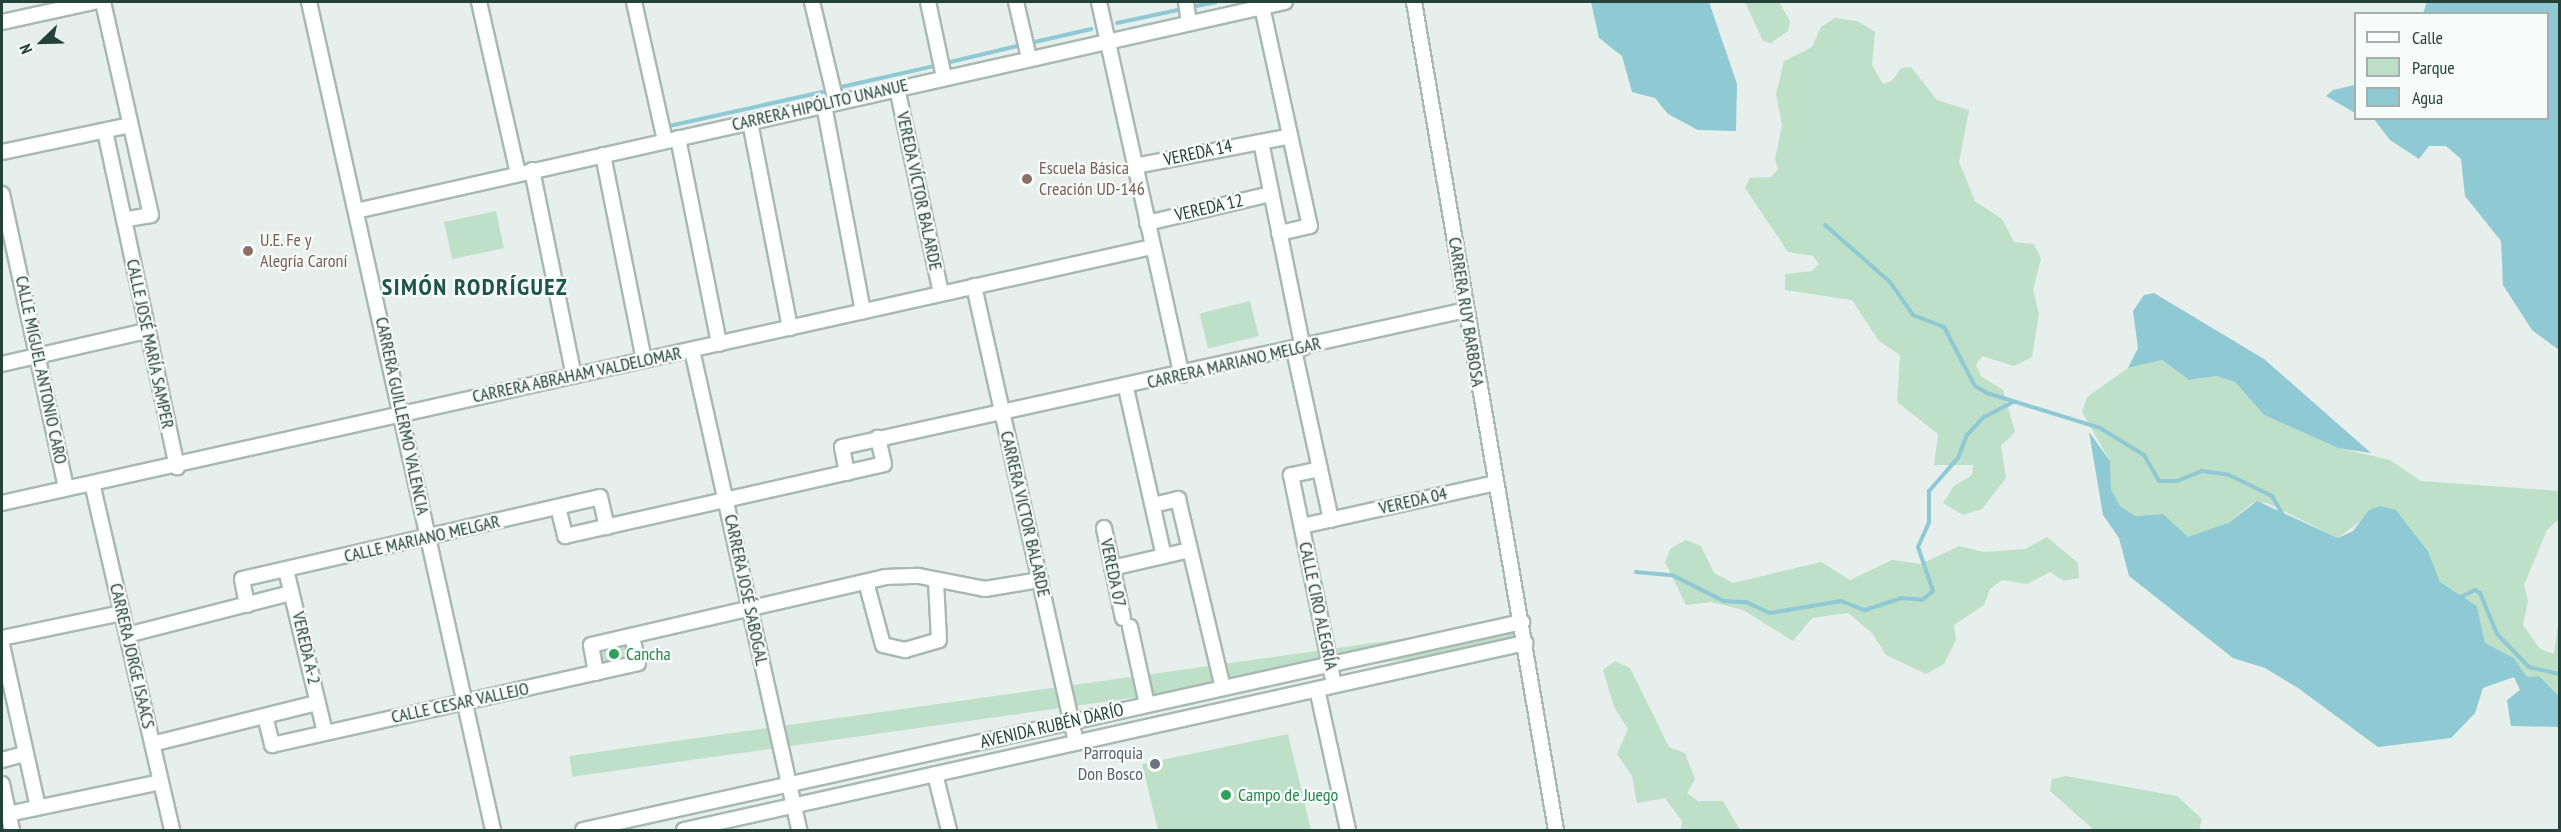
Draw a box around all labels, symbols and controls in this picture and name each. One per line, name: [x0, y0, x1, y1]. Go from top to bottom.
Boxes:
north arrow: [12, 12, 72, 72]
legend: [2354, 12, 2549, 120]
text: Calle: [2412, 26, 2443, 49]
text: N: [15, 41, 36, 57]
text: Parque: [2412, 56, 2455, 79]
street label: CARRERA HIPÓLITO UNANUE: [730, 74, 910, 136]
text: Agua: [2412, 86, 2443, 109]
street label: VEREDA VÍCTOR BALARDE: [892, 109, 946, 273]
street label: VEREDA 14: [1162, 135, 1234, 171]
place label: Escuela Básica Creación UD-146: [1039, 158, 1145, 201]
marker: Escuela Básica Creación UD-146: [1020, 172, 1034, 186]
street label: VEREDA 12: [1172, 190, 1246, 226]
place label: U.E. Fe y Alegría Caroní: [260, 230, 347, 272]
street label: CARRERA RUY BARBOSA: [1443, 235, 1489, 389]
marker: U.E. Fe y Alegría Caroní: [241, 244, 255, 258]
street label: CALLE JOSÉ MARÍA SAMPER: [121, 257, 179, 431]
street label: CALLE MIGUEL ANTONIO CARO: [10, 273, 72, 467]
district label: SIMÓN RODRÍGUEZ: [382, 273, 568, 301]
street label: CARRERA GUILLERMO VALENCIA: [370, 315, 434, 517]
street label: CARRERA MARIANO MELGAR: [1145, 332, 1323, 394]
street label: CARRERA ABRAHAM VALDELOMAR: [470, 342, 684, 408]
street label: CARRERA VICTOR BALARDE: [995, 428, 1055, 600]
street label: VEREDA 04: [1376, 483, 1450, 519]
street label: CALLE MARIANO MELGAR: [342, 511, 502, 567]
street label: CARRERA JOSÉ SABOGAL: [719, 512, 773, 668]
street label: VEREDA 07: [1095, 537, 1131, 609]
street label: CALLE CIRO ALEGRÍA: [1294, 540, 1342, 672]
street label: CARRERA JORGE ISAACS: [105, 581, 159, 731]
street label: VEREDA A-2: [287, 609, 325, 687]
place label: Cancha: [626, 643, 671, 665]
marker: Cancha: [607, 647, 621, 661]
street label: CALLE CESAR VALLEJO: [389, 678, 531, 728]
street label: AVENIDA RUBÉN DARÍO: [978, 699, 1126, 753]
place label: Parroquia Don Bosco: [1078, 743, 1143, 786]
marker: Parroquia Don Bosco: [1148, 757, 1162, 771]
place label: Campo de Juego: [1238, 784, 1338, 806]
marker: Campo de Juego: [1219, 788, 1233, 802]

